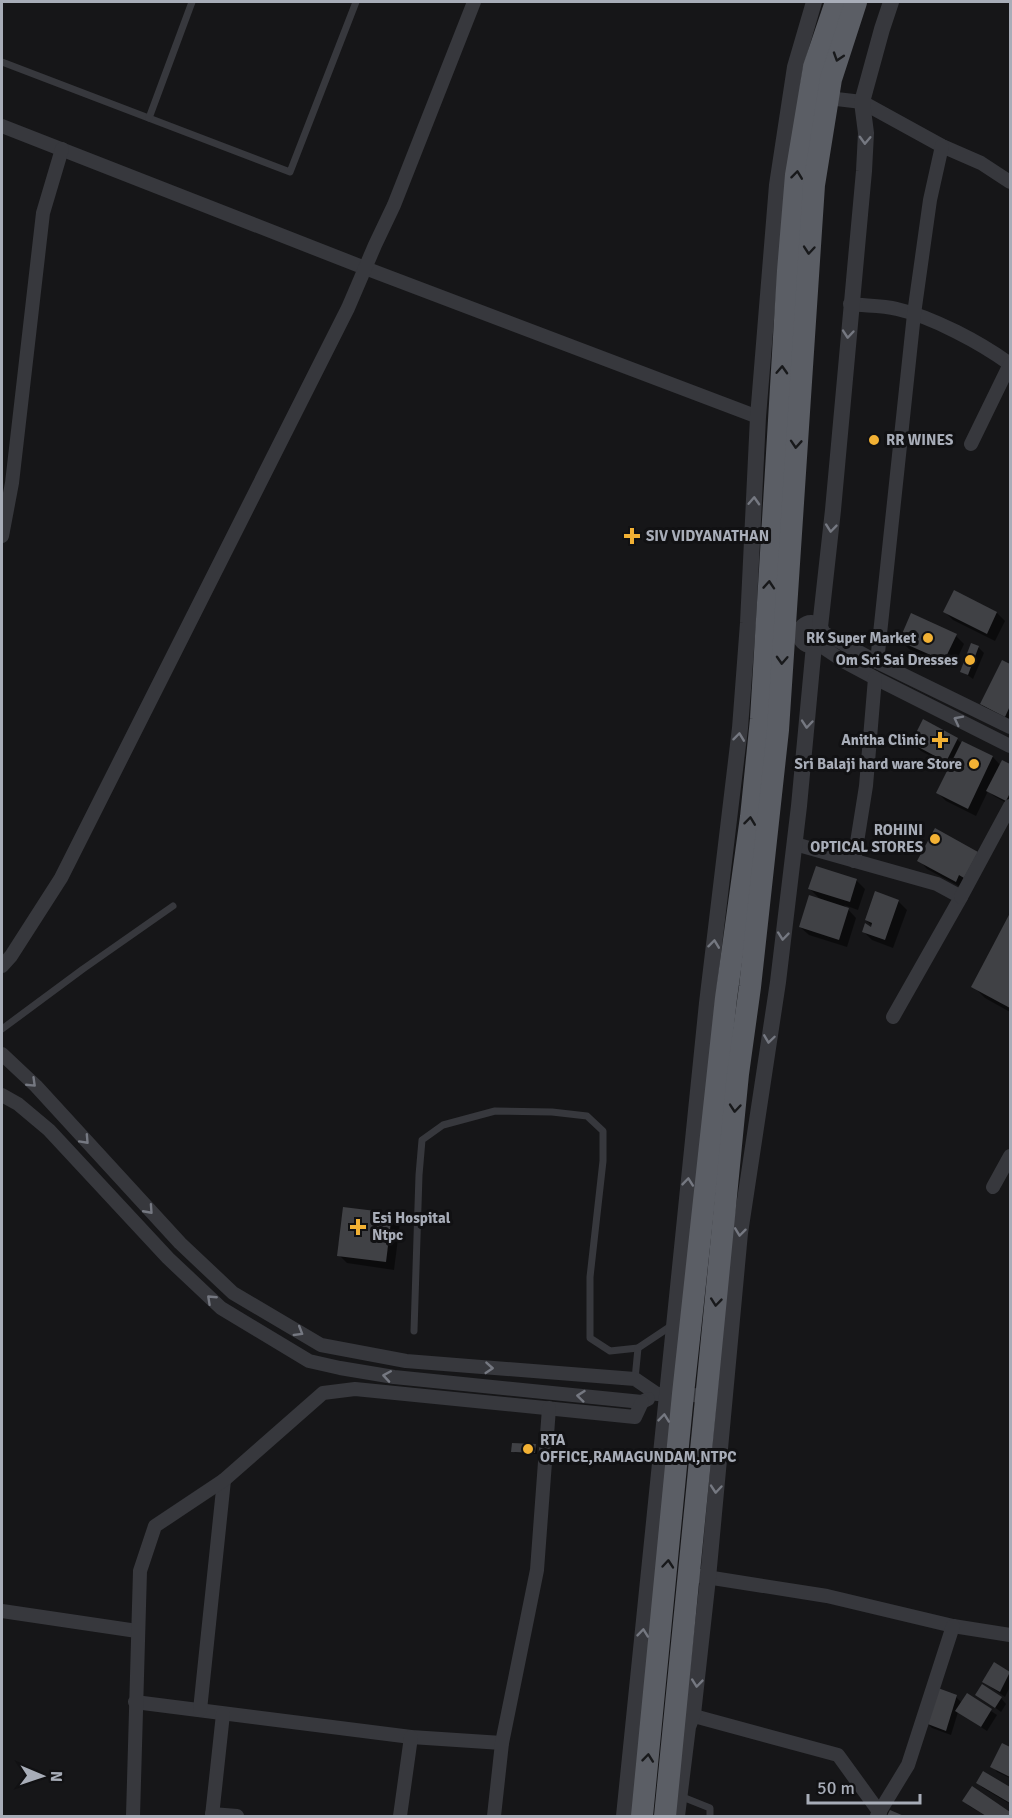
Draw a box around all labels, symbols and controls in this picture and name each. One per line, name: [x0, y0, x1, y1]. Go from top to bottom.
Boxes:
one-way arrow: [833, 51, 845, 62]
one-way arrow: [859, 135, 872, 144]
one-way arrow: [790, 171, 803, 180]
one-way arrow: [803, 245, 816, 254]
one-way arrow: [842, 329, 855, 338]
one-way arrow: [776, 365, 789, 374]
place label: RR WINES: [886, 431, 953, 449]
marker: RR WINES: [867, 433, 881, 447]
one-way arrow: [790, 440, 803, 449]
one-way arrow: [747, 496, 760, 505]
one-way arrow: [825, 523, 838, 533]
marker: SIV VIDYANATHAN: [623, 527, 641, 545]
place label: SIV VIDYANATHAN: [646, 527, 769, 545]
one-way arrow: [762, 581, 775, 590]
place label: RK Super Market: [806, 629, 916, 647]
marker: RK Super Market: [921, 631, 935, 645]
place label: Om Sri Sai Dresses: [836, 651, 958, 669]
marker: Om Sri Sai Dresses: [963, 653, 977, 667]
one-way arrow: [776, 655, 789, 664]
one-way arrow: [954, 716, 965, 727]
one-way arrow: [801, 720, 814, 729]
place label: Anitha Clinic: [841, 731, 926, 749]
marker: Anitha Clinic: [931, 731, 949, 749]
one-way arrow: [732, 733, 745, 742]
place label: Sri Balaji hard ware Store: [795, 755, 962, 773]
marker: Sri Balaji hard ware Store: [967, 757, 981, 771]
one-way arrow: [744, 817, 756, 826]
place label: ROHINI OPTICAL STORES: [810, 821, 923, 856]
marker: ROHINI OPTICAL STORES: [928, 832, 942, 846]
one-way arrow: [777, 931, 790, 940]
one-way arrow: [707, 940, 720, 949]
one-way arrow: [764, 1035, 776, 1044]
one-way arrow: [26, 1076, 36, 1087]
one-way arrow: [729, 1103, 742, 1113]
one-way arrow: [78, 1133, 89, 1144]
one-way arrow: [681, 1178, 694, 1187]
one-way arrow: [142, 1202, 153, 1213]
place label: Esi Hospital Ntpc: [372, 1209, 451, 1244]
marker: Esi Hospital Ntpc: [349, 1218, 367, 1236]
one-way arrow: [734, 1228, 747, 1237]
one-way arrow: [208, 1295, 218, 1306]
one-way arrow: [710, 1297, 722, 1307]
one-way arrow: [293, 1325, 303, 1337]
one-way arrow: [484, 1361, 493, 1374]
one-way arrow: [382, 1370, 391, 1382]
one-way arrow: [576, 1390, 585, 1403]
one-way arrow: [657, 1413, 670, 1423]
place label: RTA OFFICE,RAMAGUNDAM,NTPC: [540, 1431, 736, 1466]
marker: RTA OFFICE,RAMAGUNDAM,NTPC: [521, 1442, 535, 1456]
one-way arrow: [710, 1485, 723, 1494]
one-way arrow: [661, 1560, 674, 1569]
one-way arrow: [636, 1628, 649, 1638]
one-way arrow: [691, 1679, 703, 1688]
north arrow: [12, 1746, 72, 1806]
one-way arrow: [641, 1754, 654, 1763]
scale bar: [808, 1767, 920, 1805]
text: N: [46, 1771, 66, 1782]
text: 50 m: [817, 1777, 855, 1799]

